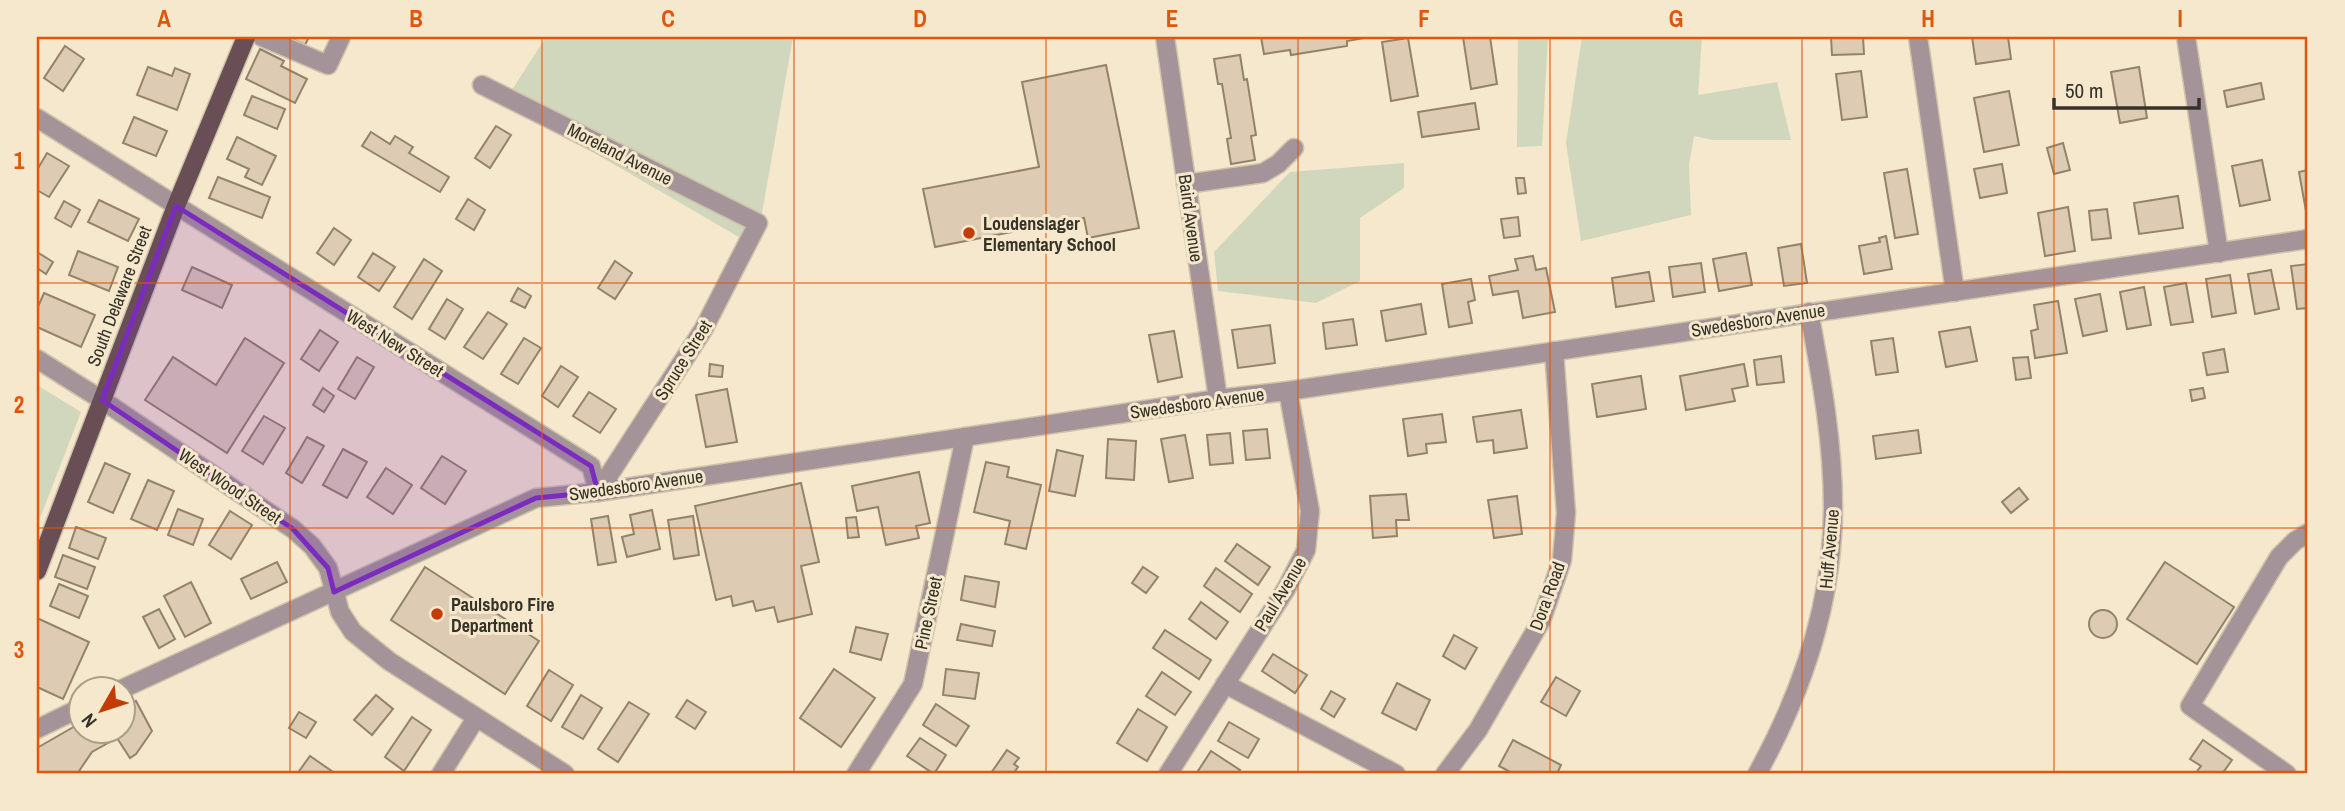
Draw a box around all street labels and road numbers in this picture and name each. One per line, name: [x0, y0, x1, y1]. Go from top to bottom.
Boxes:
street label: Moreland Avenue: [563, 117, 677, 191]
street label: Baird Avenue: [1172, 172, 1210, 264]
street label: South Delaware Street: [81, 222, 157, 370]
street label: Swedesboro Avenue: [1689, 297, 1827, 343]
street label: West New Street: [342, 303, 448, 383]
street label: Spruce Street: [648, 315, 718, 405]
street label: Swedesboro Avenue: [1128, 381, 1266, 425]
street label: West Wood Street: [174, 442, 286, 530]
street label: Swedesboro Avenue: [567, 463, 705, 507]
street label: Huff Avenue: [1813, 508, 1845, 590]
street label: Paul Avenue: [1248, 552, 1312, 636]
street label: Dora Road: [1523, 558, 1571, 634]
street label: Pine Street: [908, 574, 948, 652]

